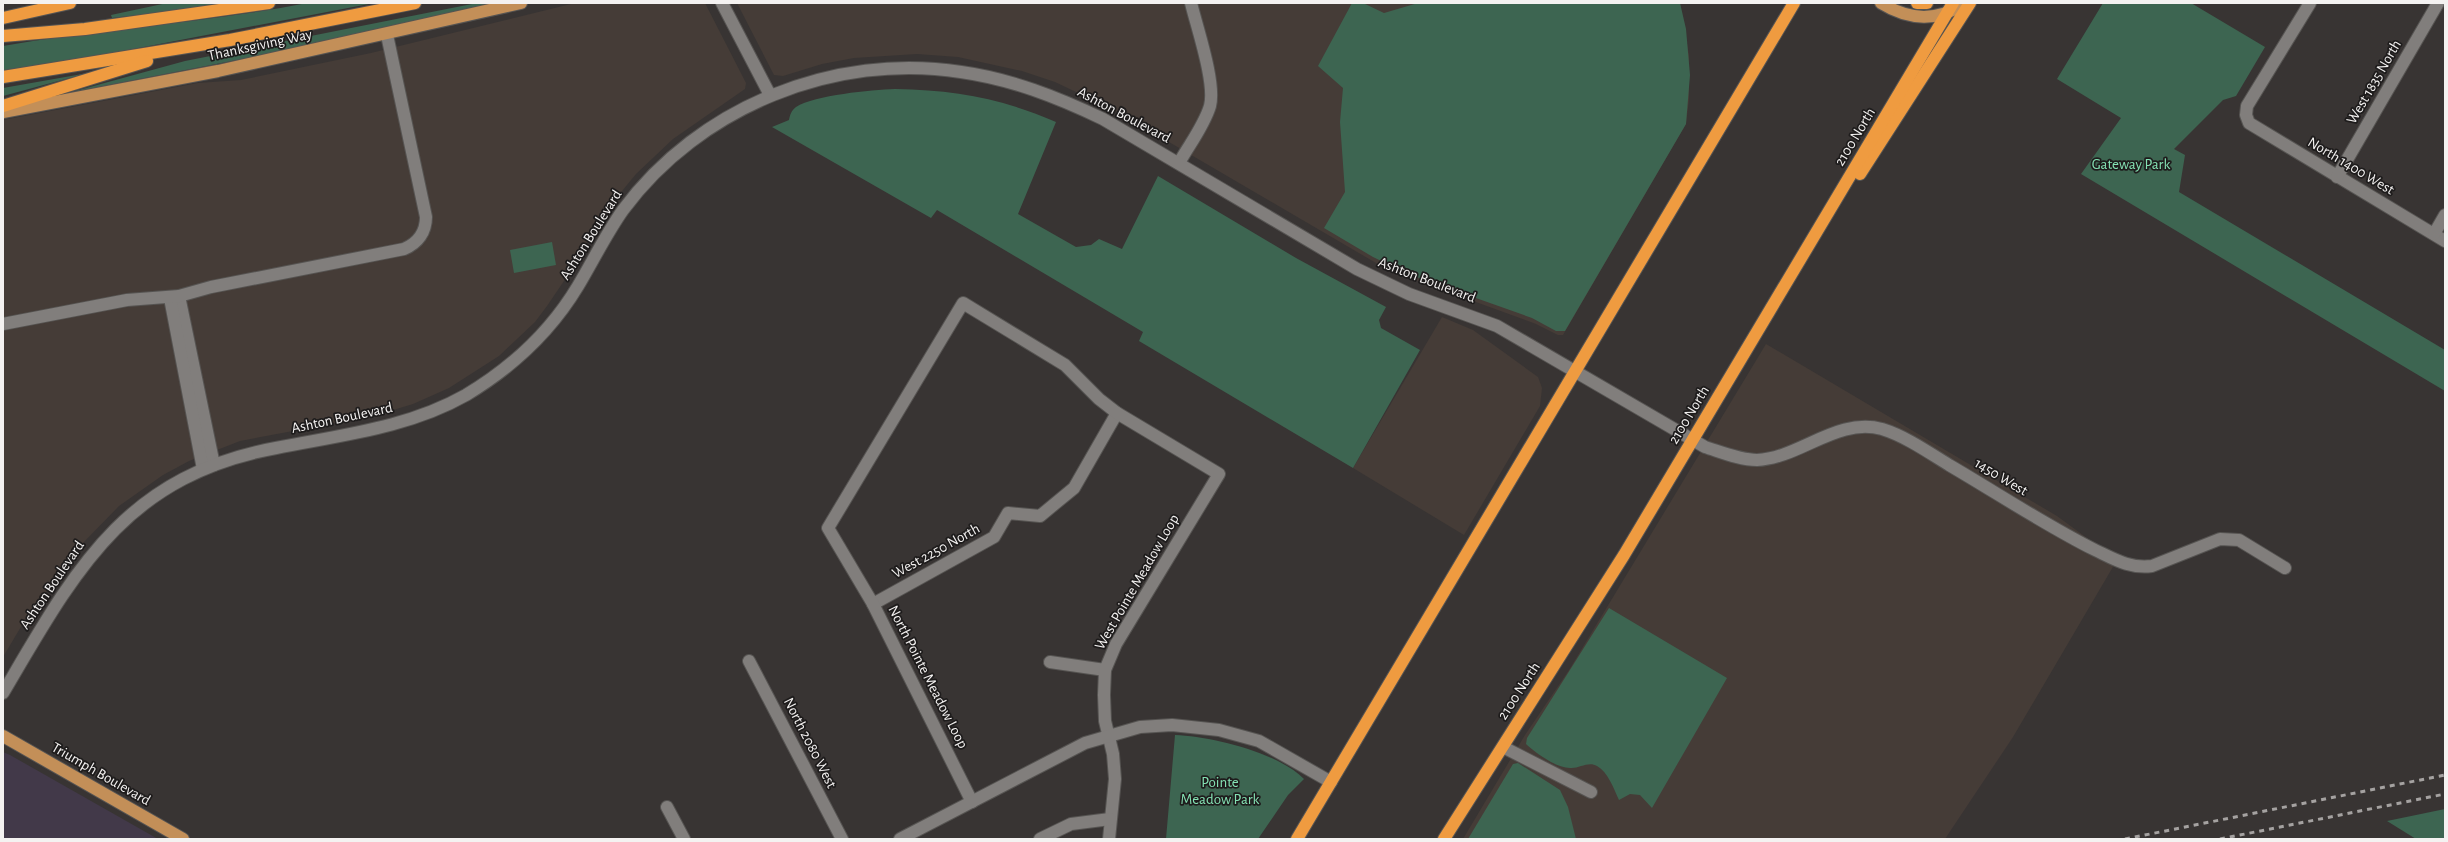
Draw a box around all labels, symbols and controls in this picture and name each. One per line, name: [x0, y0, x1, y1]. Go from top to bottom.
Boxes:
street label: Thanksgiving Way: [207, 27, 314, 63]
street label: West 1835 North: [2344, 37, 2404, 127]
street label: Ashton Boulevard: [1075, 84, 1173, 146]
street label: 2100 North: [1832, 105, 1878, 169]
street label: North 1400 West: [2305, 134, 2397, 198]
park label: Gateway Park: [2092, 157, 2170, 172]
street label: Ashton Boulevard: [557, 187, 625, 283]
street label: Ashton Boulevard: [1376, 255, 1478, 306]
street label: 2100 North: [1666, 383, 1712, 447]
street label: Ashton Boulevard: [290, 400, 394, 436]
street label: 1450 West: [1972, 455, 2030, 499]
street label: West Pointe Meadow Loop: [1092, 512, 1182, 652]
street label: West 2250 North: [890, 521, 982, 581]
street label: Ashton Boulevard: [17, 538, 87, 632]
street label: North Pointe Meadow Loop: [885, 603, 971, 751]
street label: 2100 North: [1495, 660, 1543, 722]
street label: North 2080 West: [781, 695, 839, 791]
street label: Triumph Boulevard: [49, 740, 153, 808]
park label: Pointe Meadow Park: [1181, 775, 1260, 807]

